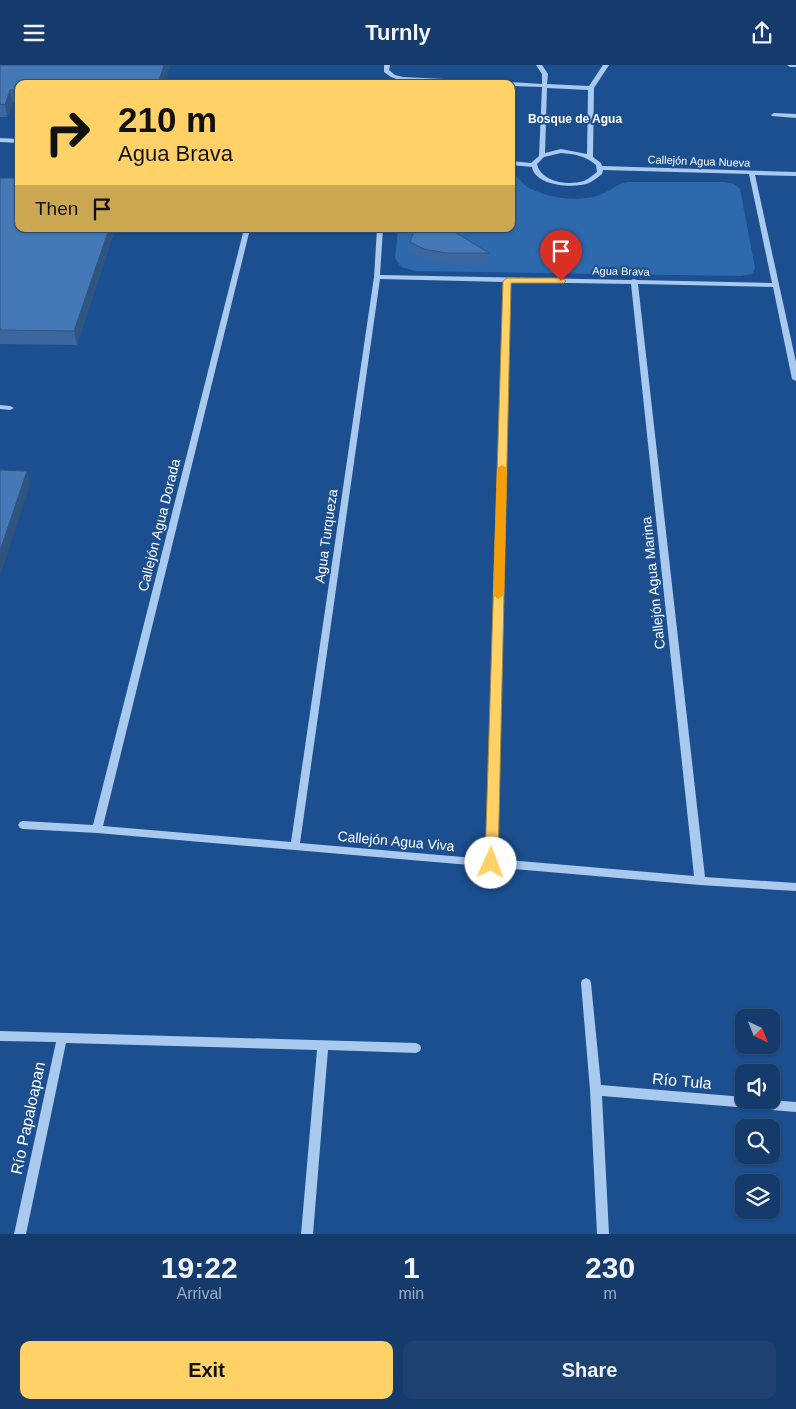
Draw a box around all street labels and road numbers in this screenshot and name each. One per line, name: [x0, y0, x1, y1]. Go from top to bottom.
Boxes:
street label: Callejón Agua Nueva: [647, 153, 751, 169]
street label: Agua Brava: [592, 264, 651, 278]
street label: Callejón Agua Dorada: [135, 457, 183, 593]
street label: Agua Turqueza: [311, 488, 341, 584]
street label: Callejón Agua Marina: [638, 516, 668, 650]
street label: Callejón Agua Viva: [337, 828, 455, 854]
street label: Río Papaloapan: [8, 1060, 48, 1176]
street label: Río Tula: [652, 1070, 713, 1092]

